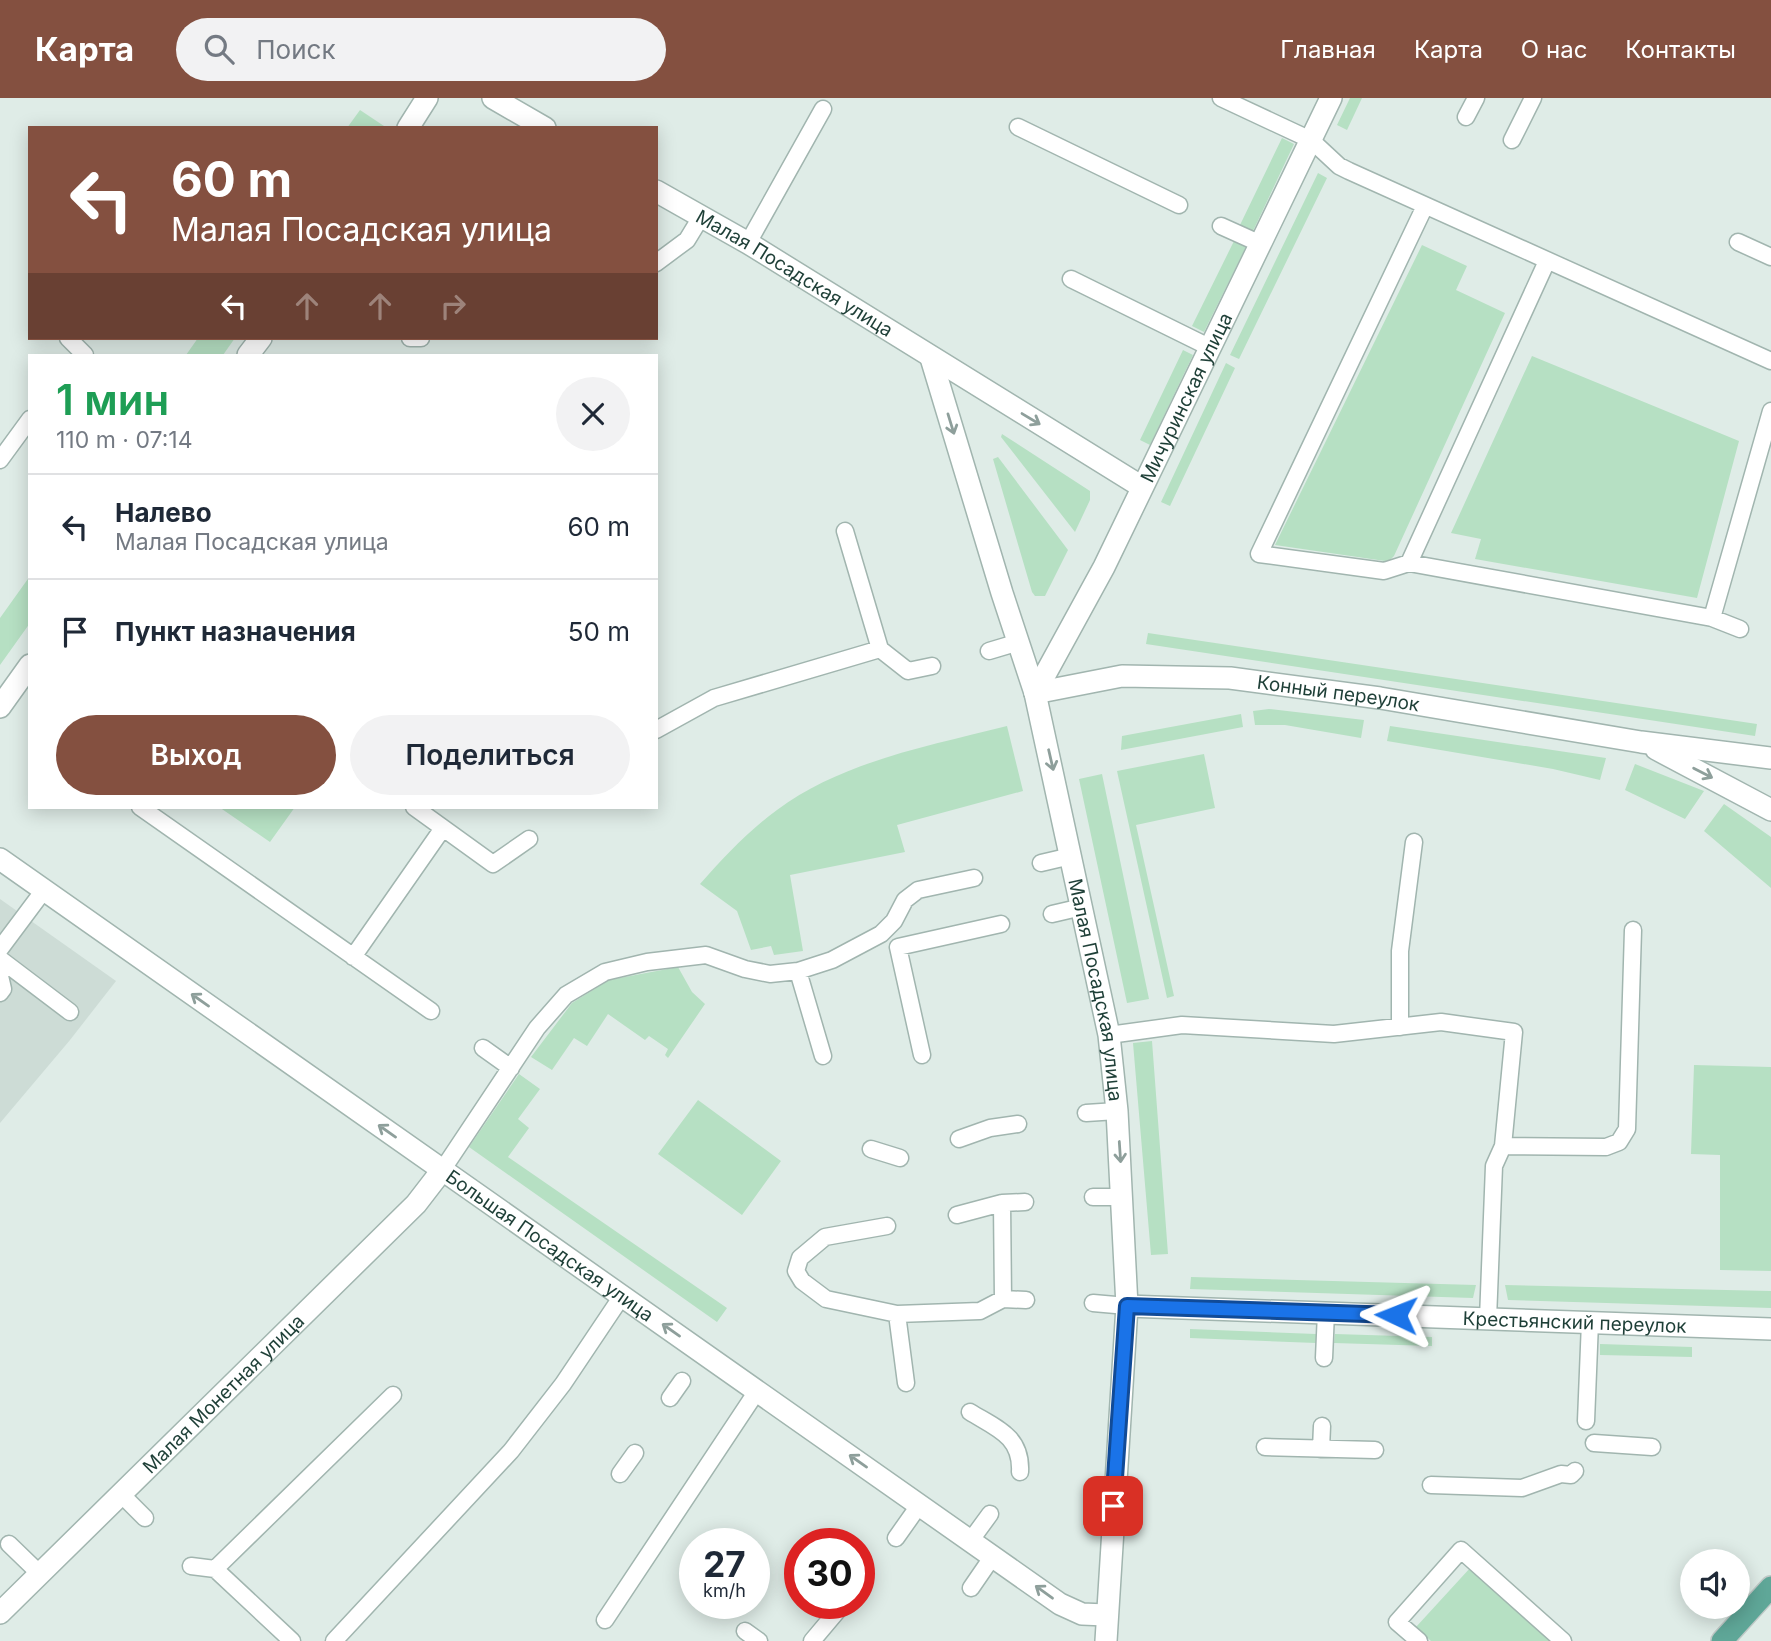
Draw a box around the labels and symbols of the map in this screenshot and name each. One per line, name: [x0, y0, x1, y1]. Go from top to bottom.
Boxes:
street label: Малая Посадская улица: [692, 205, 897, 341]
street label: Мичуринская улица: [1135, 309, 1237, 486]
one-way arrow: [946, 412, 959, 434]
one-way arrow: [1021, 413, 1041, 427]
street label: Конный переулок: [1256, 670, 1422, 716]
one-way arrow: [1044, 748, 1058, 771]
one-way arrow: [1692, 766, 1713, 780]
street label: Малая Посадская улица: [1064, 876, 1127, 1102]
one-way arrow: [191, 993, 210, 1007]
one-way arrow: [377, 1124, 397, 1138]
one-way arrow: [1113, 1140, 1126, 1163]
street label: Большая Посадская улица: [442, 1165, 658, 1326]
position arrow: [1359, 1278, 1433, 1352]
street label: Крестьянский переулок: [1462, 1306, 1688, 1338]
street label: Малая Монетная улица: [138, 1309, 309, 1478]
one-way arrow: [662, 1323, 681, 1338]
one-way arrow: [849, 1454, 868, 1468]
pin: [1083, 1476, 1143, 1536]
speed limit sign: 30: [784, 1528, 875, 1619]
one-way arrow: [1035, 1585, 1054, 1599]

